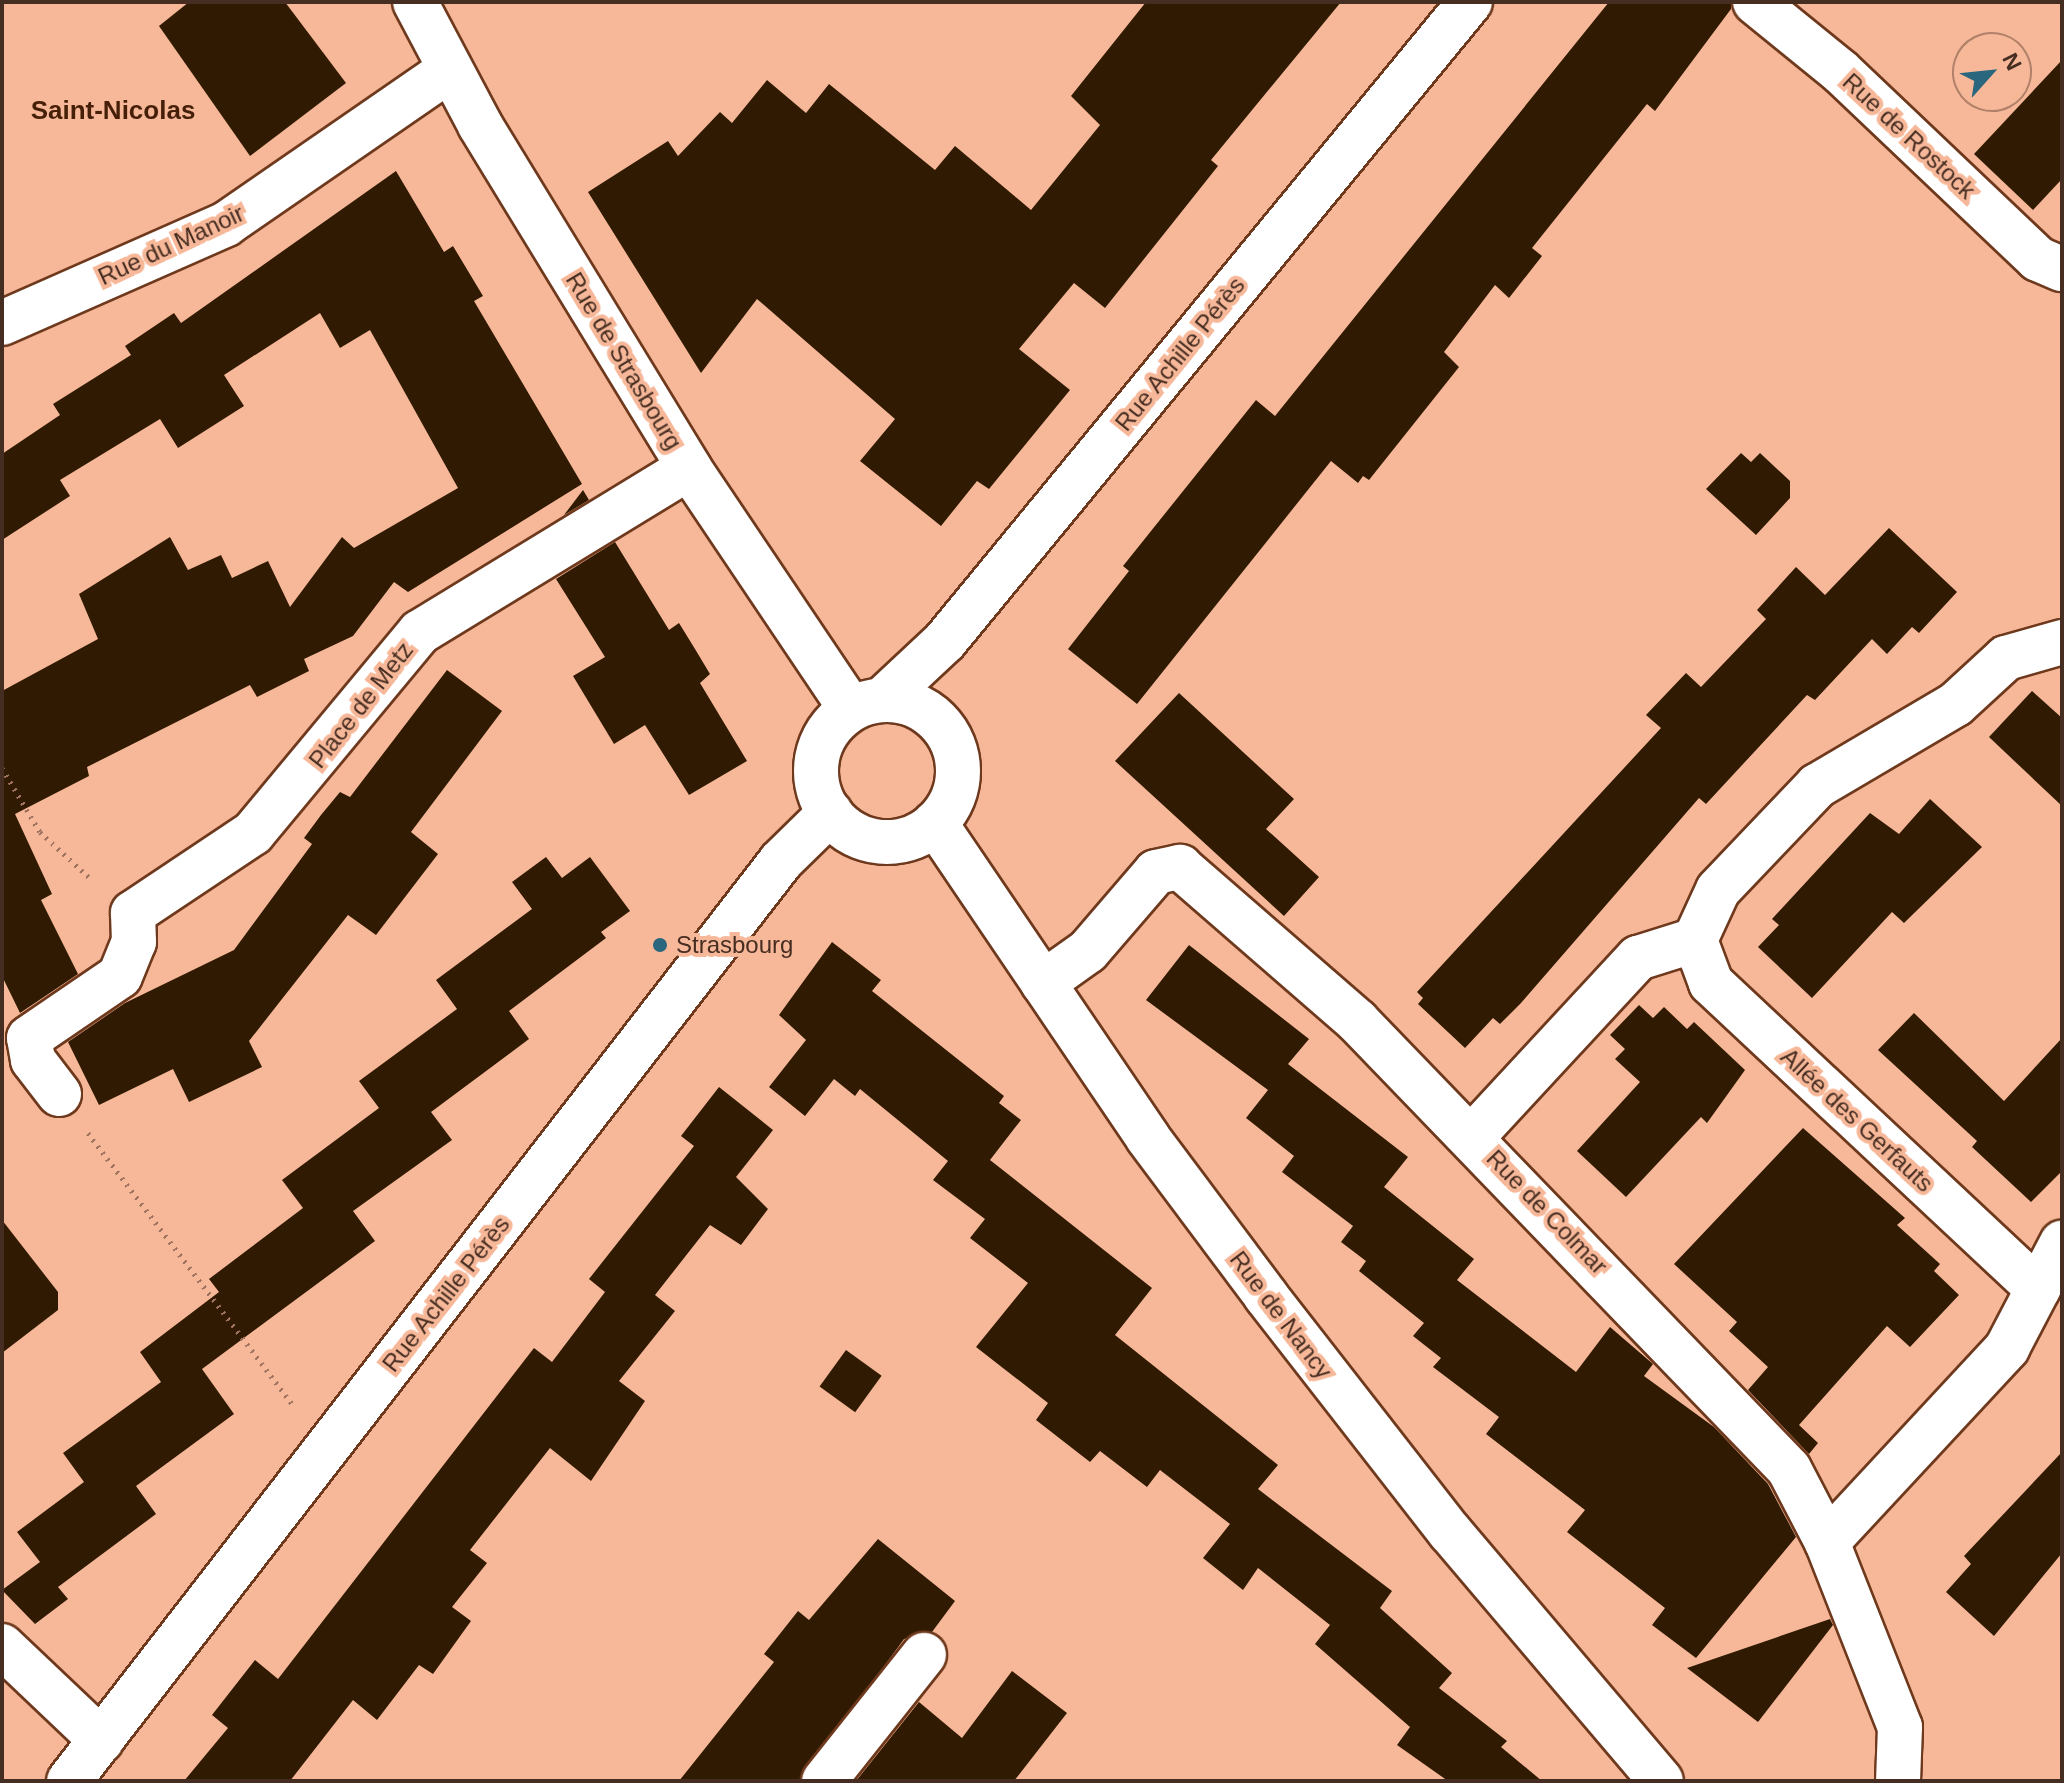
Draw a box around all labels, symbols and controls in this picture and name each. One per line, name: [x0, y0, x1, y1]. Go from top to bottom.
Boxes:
north arrow: [1952, 32, 2032, 112]
text: N: [1997, 49, 2027, 75]
street label: Rue de Rostock: [1837, 67, 1981, 205]
district label: Saint-Nicolas: [31, 95, 195, 127]
street label: Rue du Manoir: [94, 199, 248, 291]
street label: Rue de Strasbourg: [560, 267, 688, 455]
street label: Rue Achille Pérès: [1109, 271, 1251, 437]
street label: Place de Metz: [303, 636, 419, 774]
place label: Strasbourg: [676, 931, 793, 959]
marker: Strasbourg: [651, 936, 669, 954]
street label: Allée des Gerfauts: [1775, 1042, 1939, 1198]
street label: Rue de Colmar: [1481, 1144, 1613, 1280]
street label: Rue Achille Pérès: [376, 1210, 516, 1378]
street label: Rue de Nancy: [1224, 1246, 1338, 1384]

